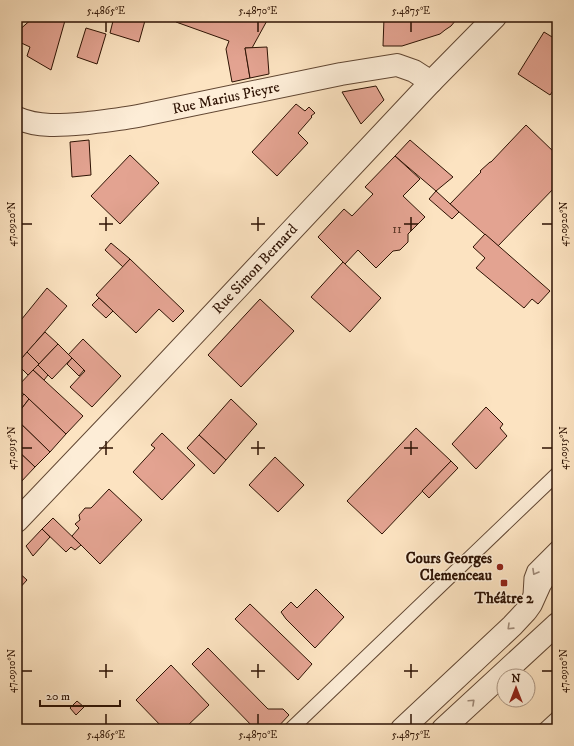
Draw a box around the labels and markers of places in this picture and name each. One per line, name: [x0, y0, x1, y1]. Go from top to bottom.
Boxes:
place label: Cours Georges Clemenceau: [406, 549, 493, 585]
marker: Cours Georges Clemenceau: [495, 562, 505, 572]
marker: Théâtre 2: [499, 578, 509, 588]
place label: Théâtre 2: [474, 589, 534, 608]

